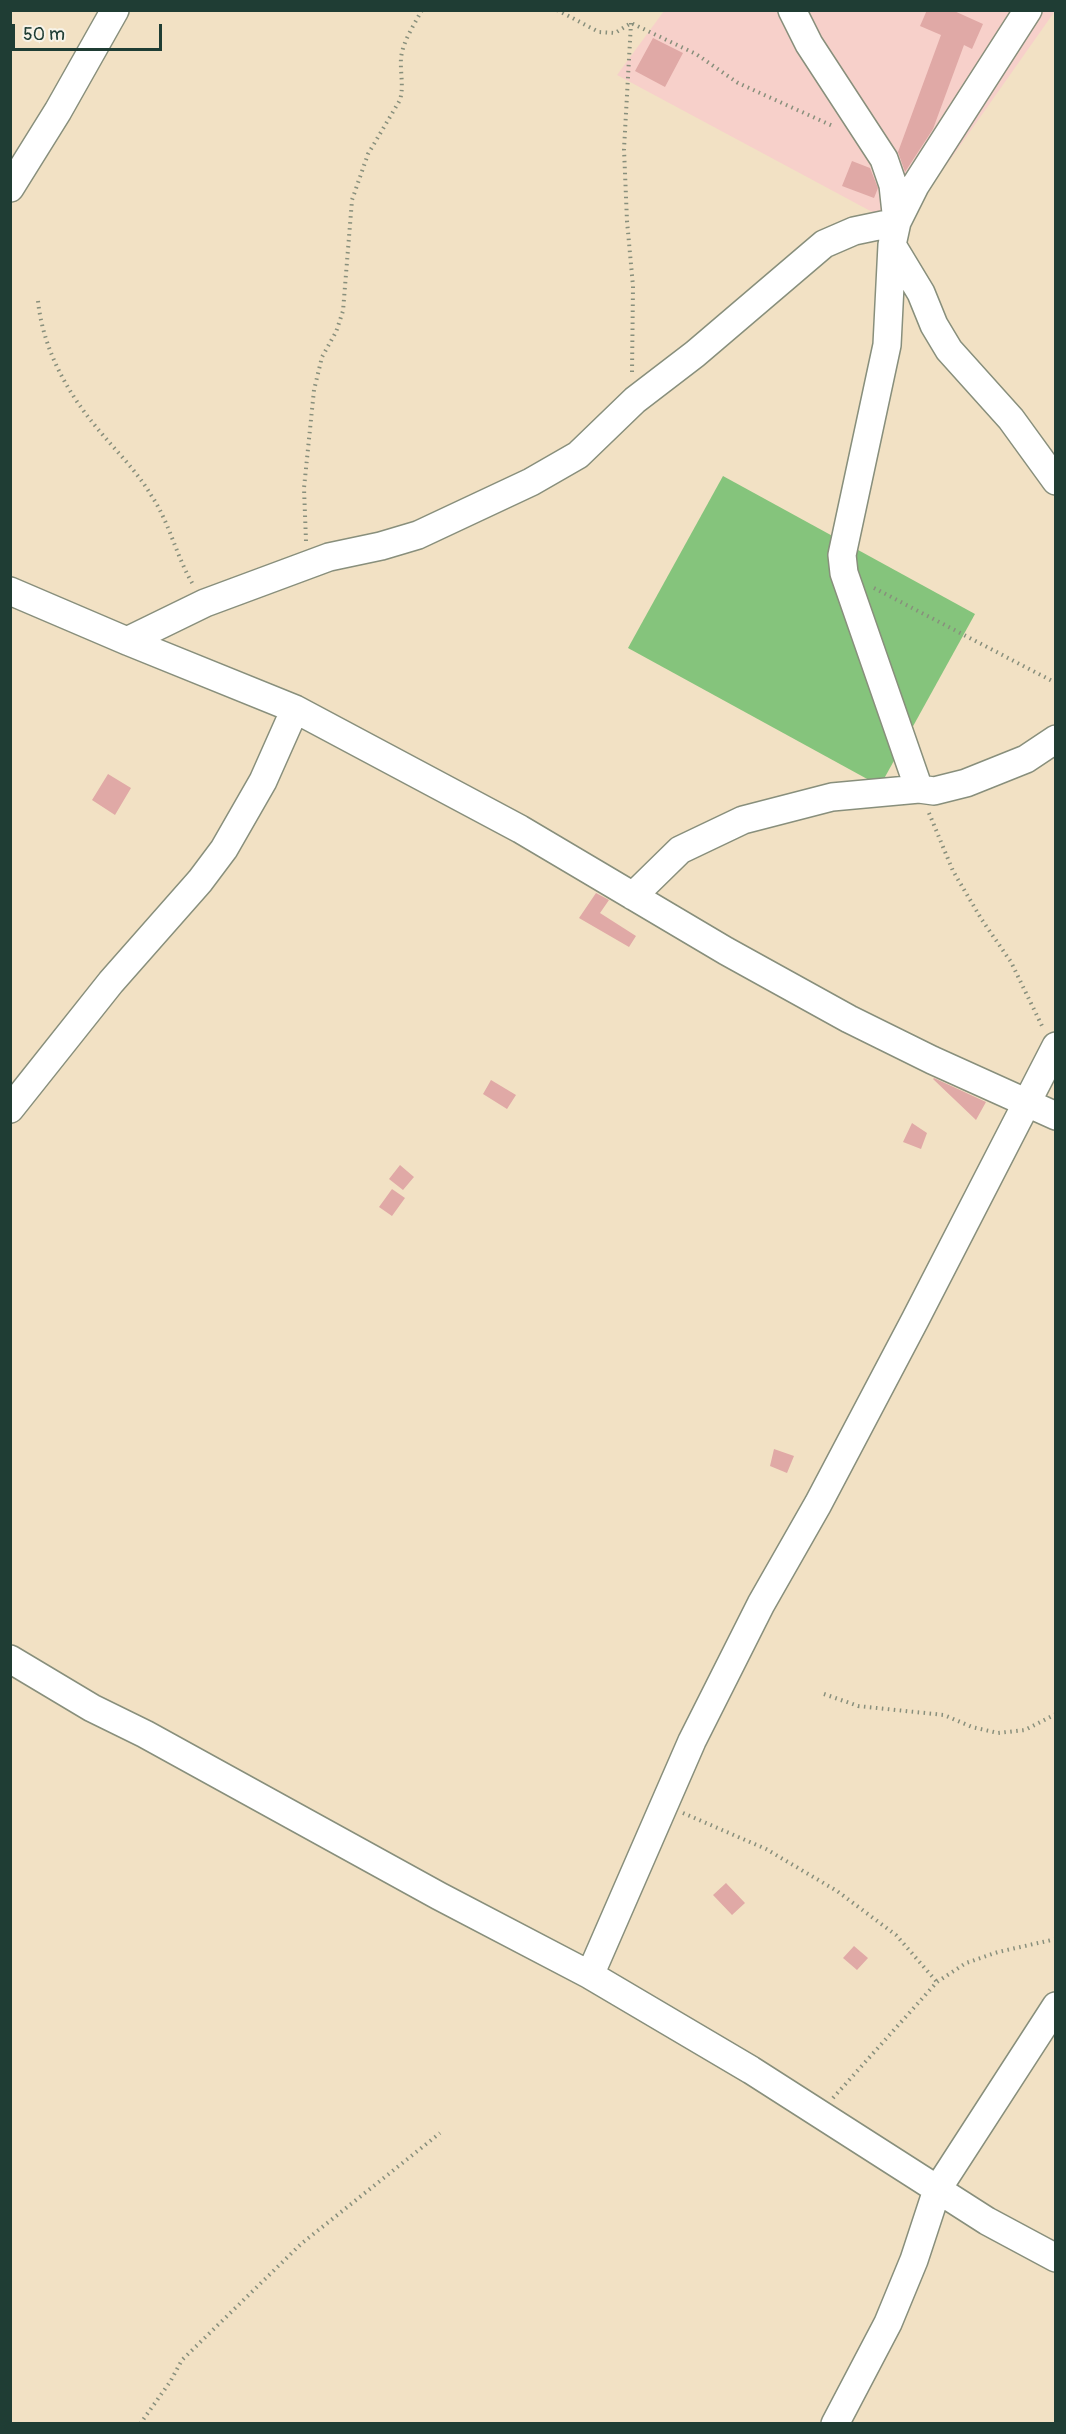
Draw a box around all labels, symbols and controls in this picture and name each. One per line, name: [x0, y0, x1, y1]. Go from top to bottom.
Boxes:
scale bar: [15, 12, 165, 50]
text: 50 m: [23, 23, 65, 46]

